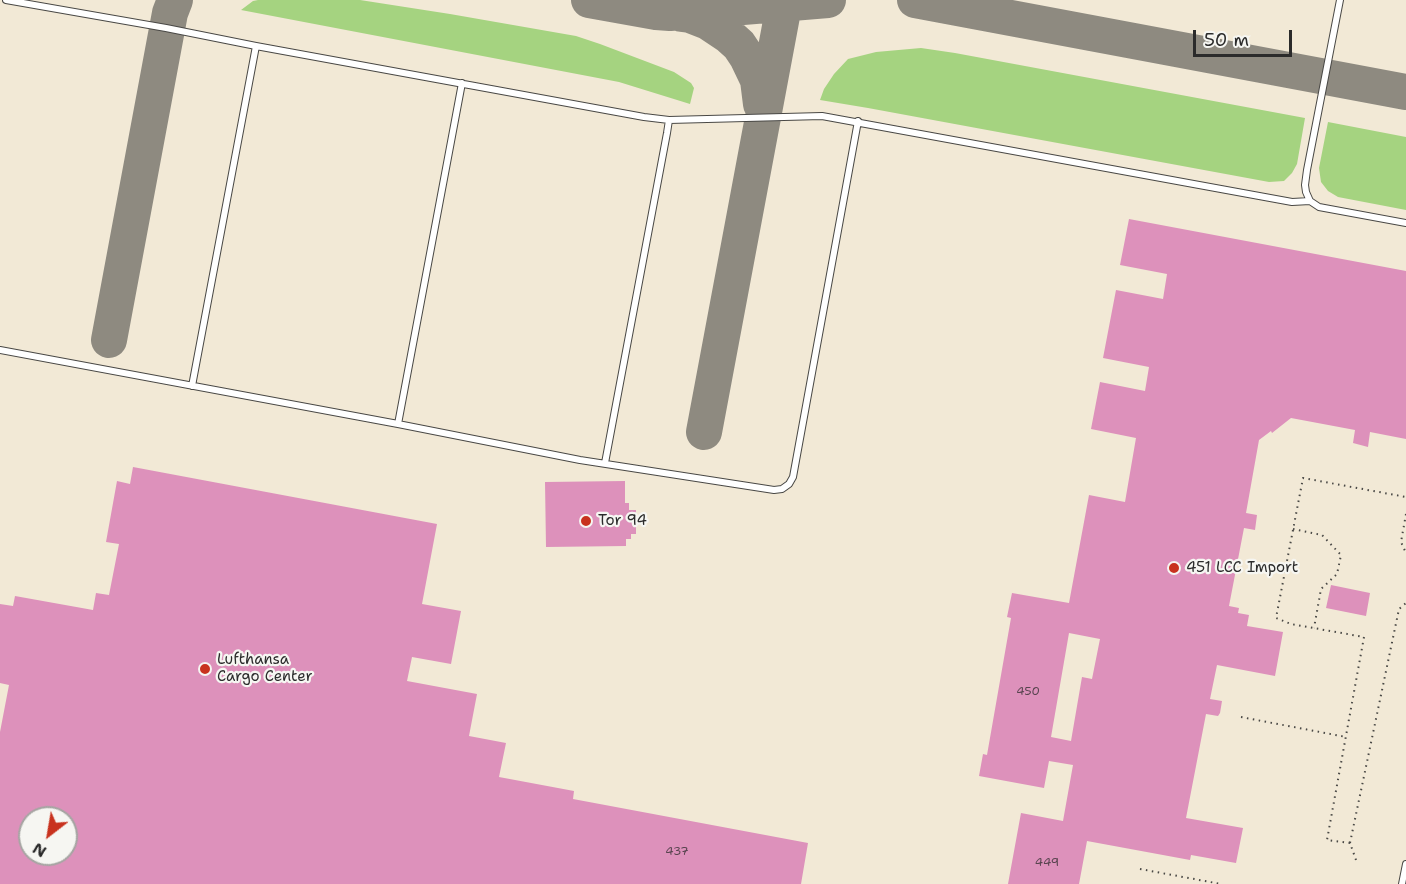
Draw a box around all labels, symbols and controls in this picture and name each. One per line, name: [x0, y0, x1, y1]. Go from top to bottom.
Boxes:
scale bar: [1196, 18, 1295, 56]
text: 50 m: [1204, 28, 1249, 52]
place label: Tor 94: [598, 512, 647, 530]
marker: Tor 94: [579, 514, 593, 528]
place label: 451 LCC Import: [1186, 559, 1298, 577]
marker: 451 LCC Import: [1167, 561, 1181, 575]
place label: Lufthansa Cargo Center: [217, 651, 312, 686]
marker: Lufthansa Cargo Center: [198, 662, 212, 676]
house number: 450: [1016, 685, 1040, 699]
north arrow: [18, 806, 78, 866]
text: N: [29, 838, 50, 862]
house number: 437: [665, 845, 689, 859]
house number: 449: [1035, 856, 1059, 870]

